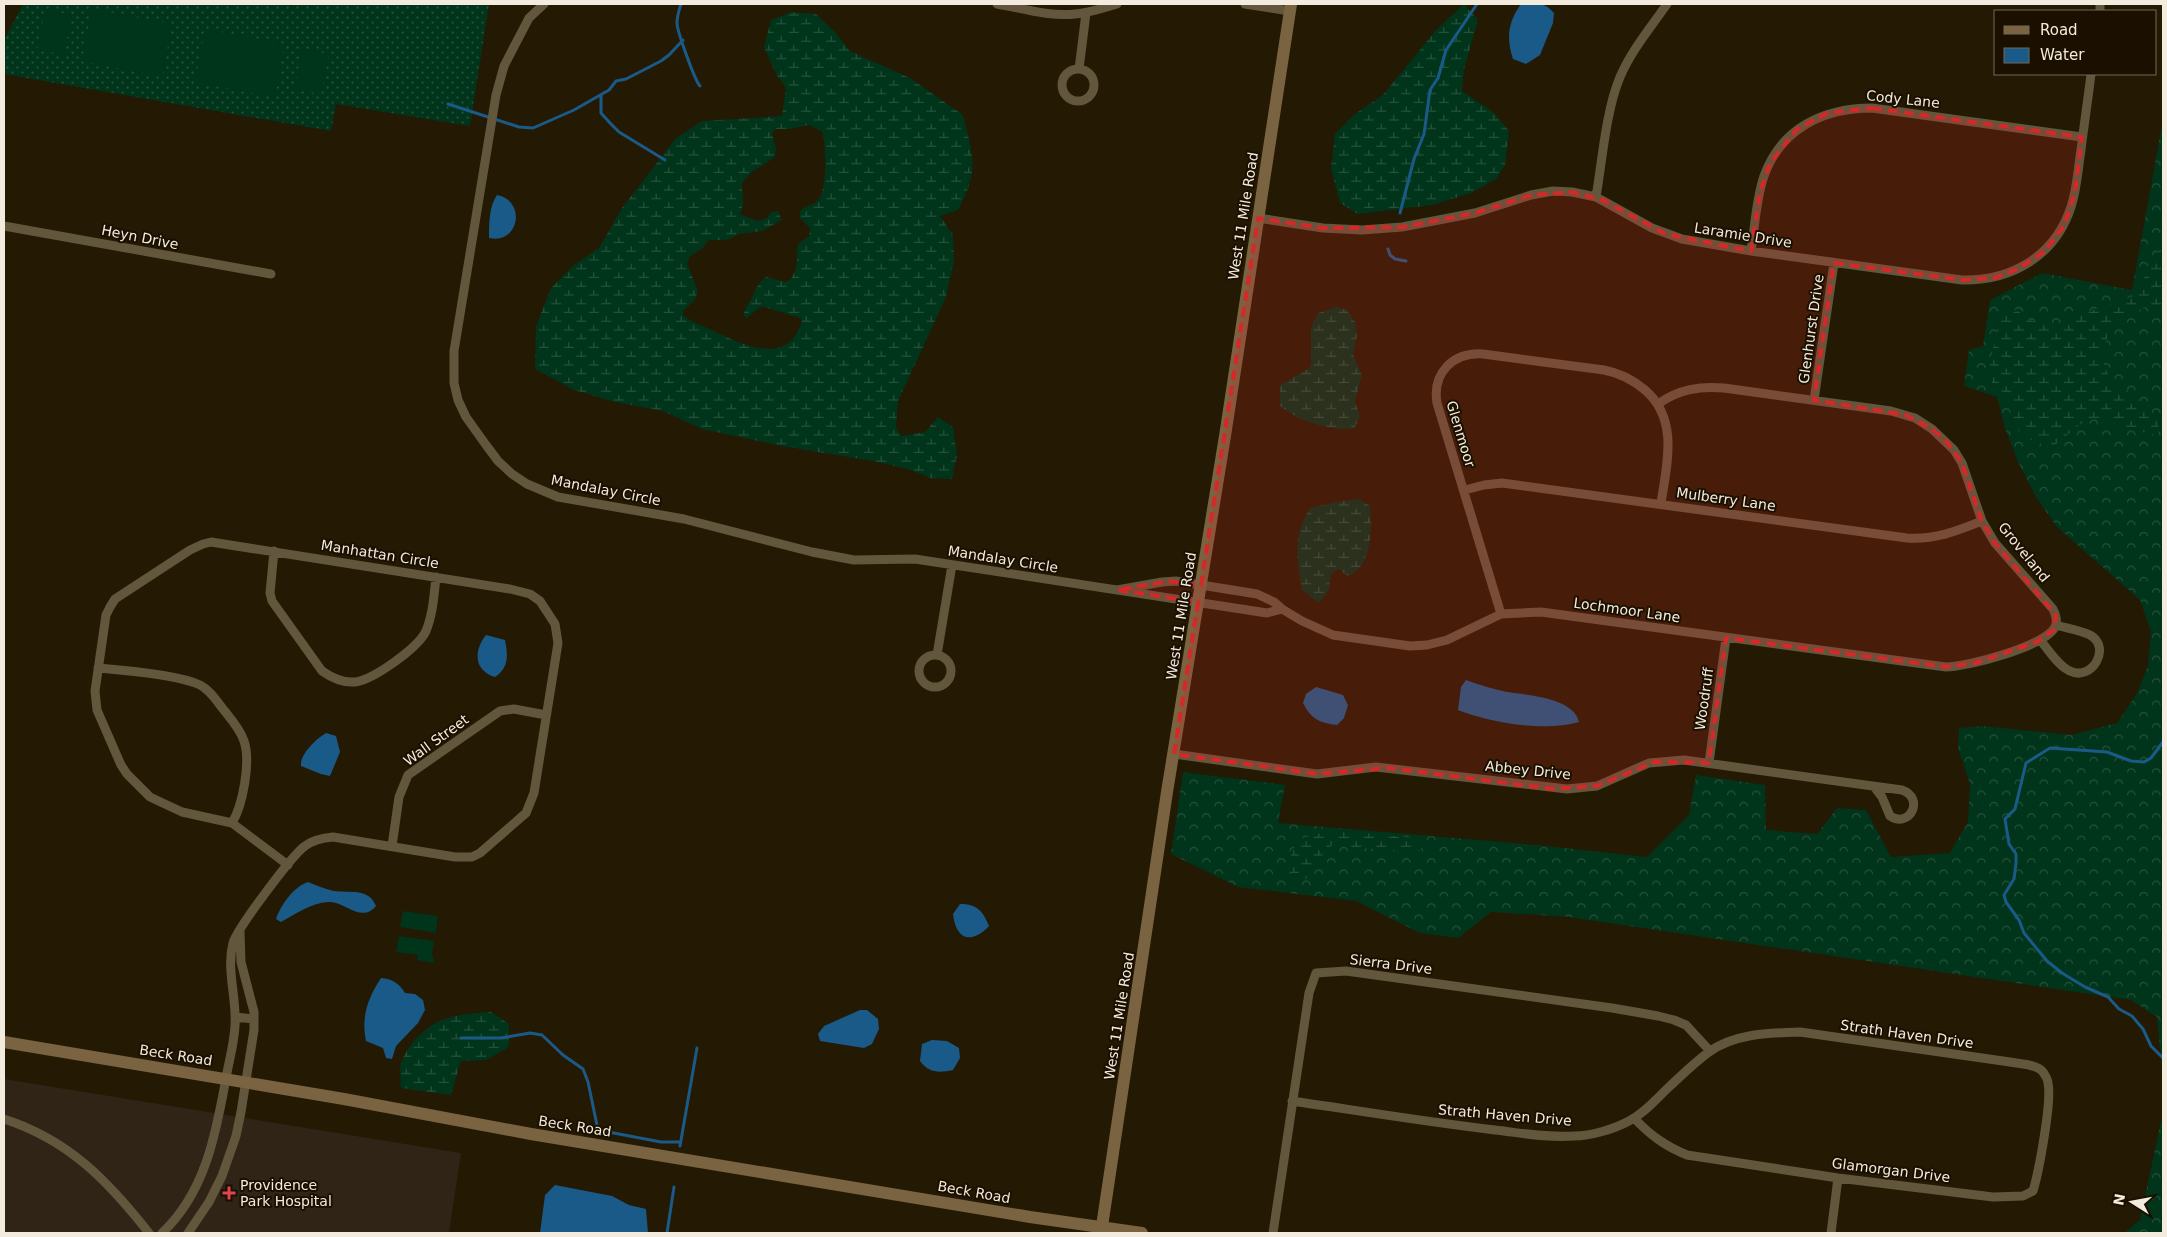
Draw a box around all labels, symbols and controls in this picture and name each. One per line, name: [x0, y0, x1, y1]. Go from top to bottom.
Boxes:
legend: [1994, 10, 2157, 75]
text: Road: [2040, 21, 2078, 39]
text: Water: [2040, 46, 2085, 64]
street label: Cody Lane: [1865, 87, 1941, 111]
street label: West 11 Mile Road: [1225, 151, 1261, 281]
street label: Laramie Drive: [1693, 219, 1793, 251]
street label: Heyn Drive: [100, 222, 180, 252]
street label: Glenhurst Drive: [1795, 273, 1827, 385]
street label: Glenmoor: [1443, 399, 1479, 469]
street label: Mandalay Circle: [550, 472, 662, 508]
street label: Mulberry Lane: [1675, 484, 1777, 514]
street label: Groveland: [1995, 519, 2053, 585]
street label: Manhattan Circle: [320, 537, 440, 571]
street label: Mandalay Circle: [947, 542, 1059, 576]
street label: West 11 Mile Road: [1163, 551, 1199, 681]
street label: Lochmoor Lane: [1573, 595, 1681, 625]
street label: Woodruff: [1692, 666, 1716, 731]
street label: Wall Street: [400, 711, 472, 769]
street label: Abbey Drive: [1484, 758, 1572, 782]
street label: West 11 Mile Road: [1101, 951, 1137, 1081]
street label: Sierra Drive: [1349, 951, 1433, 977]
street label: Strath Haven Drive: [1839, 1017, 1975, 1051]
street label: Beck Road: [138, 1041, 214, 1069]
street label: Strath Haven Drive: [1437, 1101, 1573, 1129]
street label: Beck Road: [537, 1112, 613, 1140]
street label: Glamorgan Drive: [1831, 1155, 1951, 1185]
place label: Providence Park Hospital: [240, 1177, 332, 1209]
north arrow: [2107, 1177, 2157, 1227]
street label: Beck Road: [936, 1178, 1012, 1206]
marker: Providence Park Hospital: [222, 1186, 236, 1200]
text: N: [2110, 1192, 2128, 1207]

